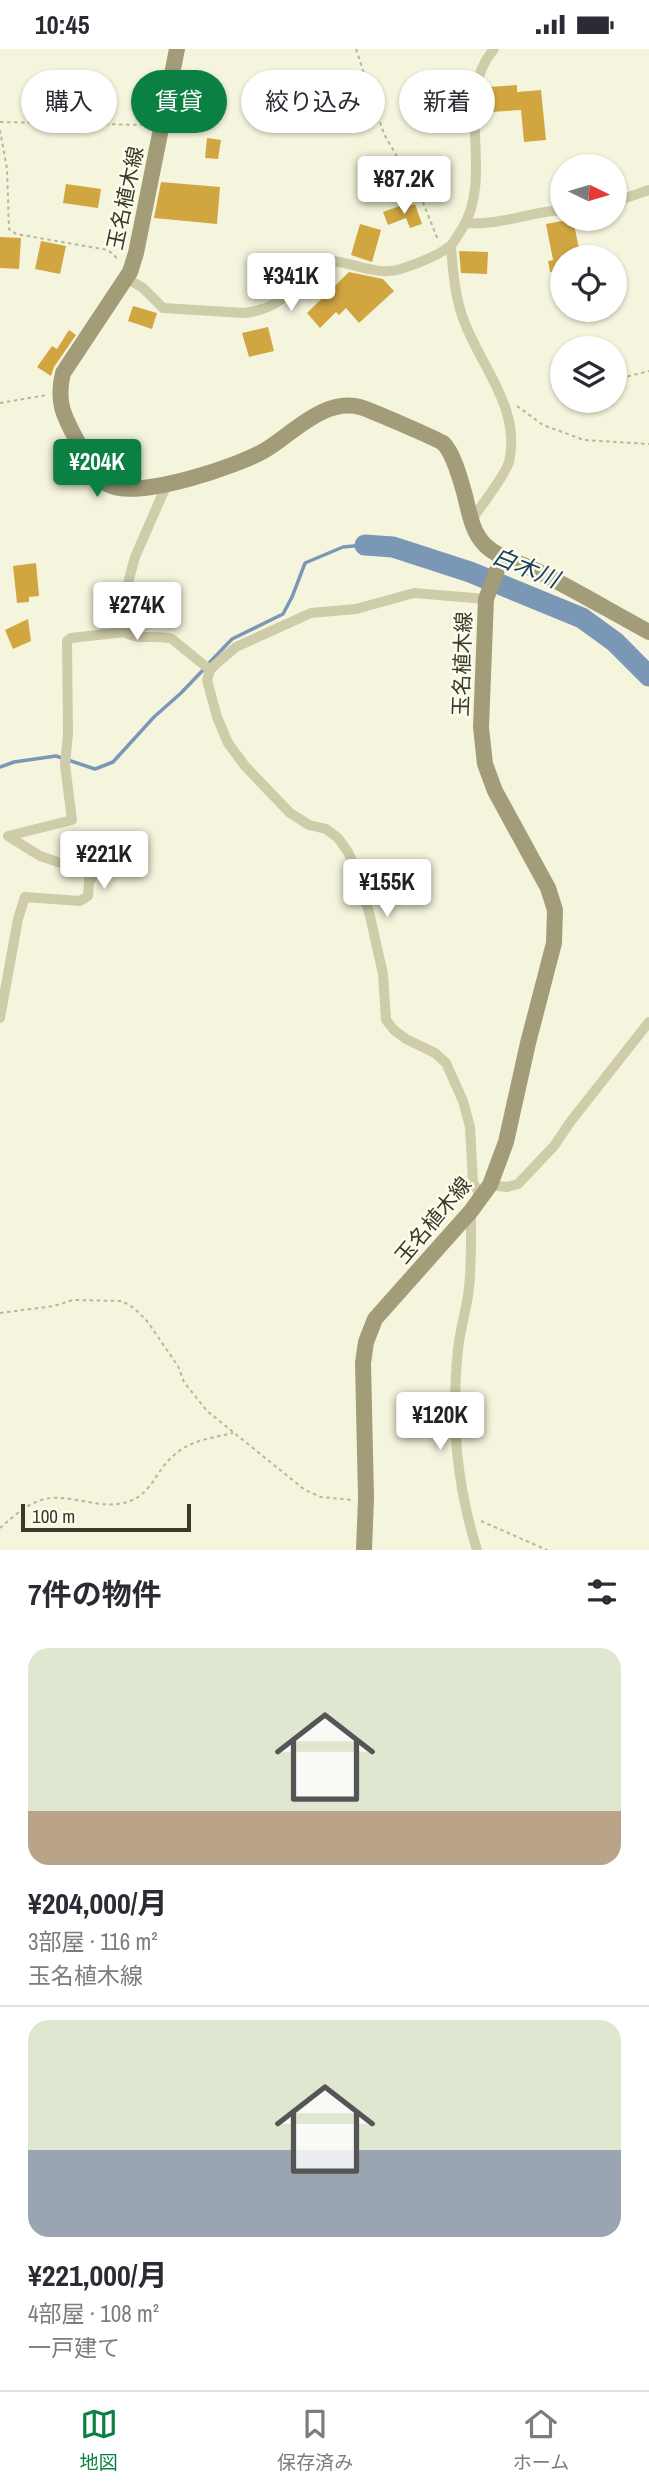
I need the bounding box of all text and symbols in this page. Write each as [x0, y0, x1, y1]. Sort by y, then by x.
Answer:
text: 10:45 [35, 7, 90, 42]
chip: 購入 [21, 70, 117, 133]
chip: 賃貸 [131, 70, 227, 133]
chip: 絞り込み [241, 70, 385, 133]
chip: 新着 [399, 70, 495, 133]
street label: 玉名植木線 [100, 144, 150, 252]
north arrow [550, 154, 626, 231]
map controls [550, 154, 627, 413]
pin: ¥87.2K [347, 157, 461, 216]
text: ¥87.2K [374, 163, 434, 194]
button: locate [550, 245, 627, 322]
pin: ¥341K [242, 253, 340, 313]
text: ¥341K [263, 260, 319, 291]
button: layers [550, 336, 627, 413]
pin: ¥204K [48, 440, 146, 499]
text: ¥204K [69, 446, 125, 477]
water label: 白木川 [488, 540, 567, 595]
pin: ¥274K [88, 583, 186, 642]
text: ¥274K [109, 589, 165, 620]
street label: 玉名植木線 [446, 611, 478, 717]
pin: ¥221K [55, 831, 153, 891]
text: ¥221K [76, 838, 132, 869]
pin: ¥155K [338, 859, 436, 919]
text: ¥155K [359, 866, 415, 897]
street label: 玉名植木線 [388, 1170, 478, 1270]
pin: ¥120K [391, 1393, 489, 1452]
text: ¥120K [412, 1399, 468, 1430]
scale bar [21, 1501, 191, 1533]
text: 100 m [32, 1503, 75, 1529]
icon: filters [583, 1573, 621, 1611]
text: 7件の物件 [28, 1574, 162, 1614]
icon: home [262, 1694, 388, 1820]
text: ¥204,000/月 [28, 1883, 167, 1923]
text: 3部屋 · 116 m² [28, 1926, 158, 1957]
text: 玉名植木線 [28, 1960, 143, 1991]
icon: home [262, 2066, 388, 2192]
text: ¥221,000/月 [28, 2255, 167, 2295]
text: 4部屋 · 108 m² [28, 2298, 159, 2329]
text: 一戸建て [28, 2332, 120, 2363]
tab: 地図 [80, 2405, 118, 2475]
tab: 保存済み [277, 2405, 353, 2475]
tab: ホーム [513, 2405, 569, 2475]

